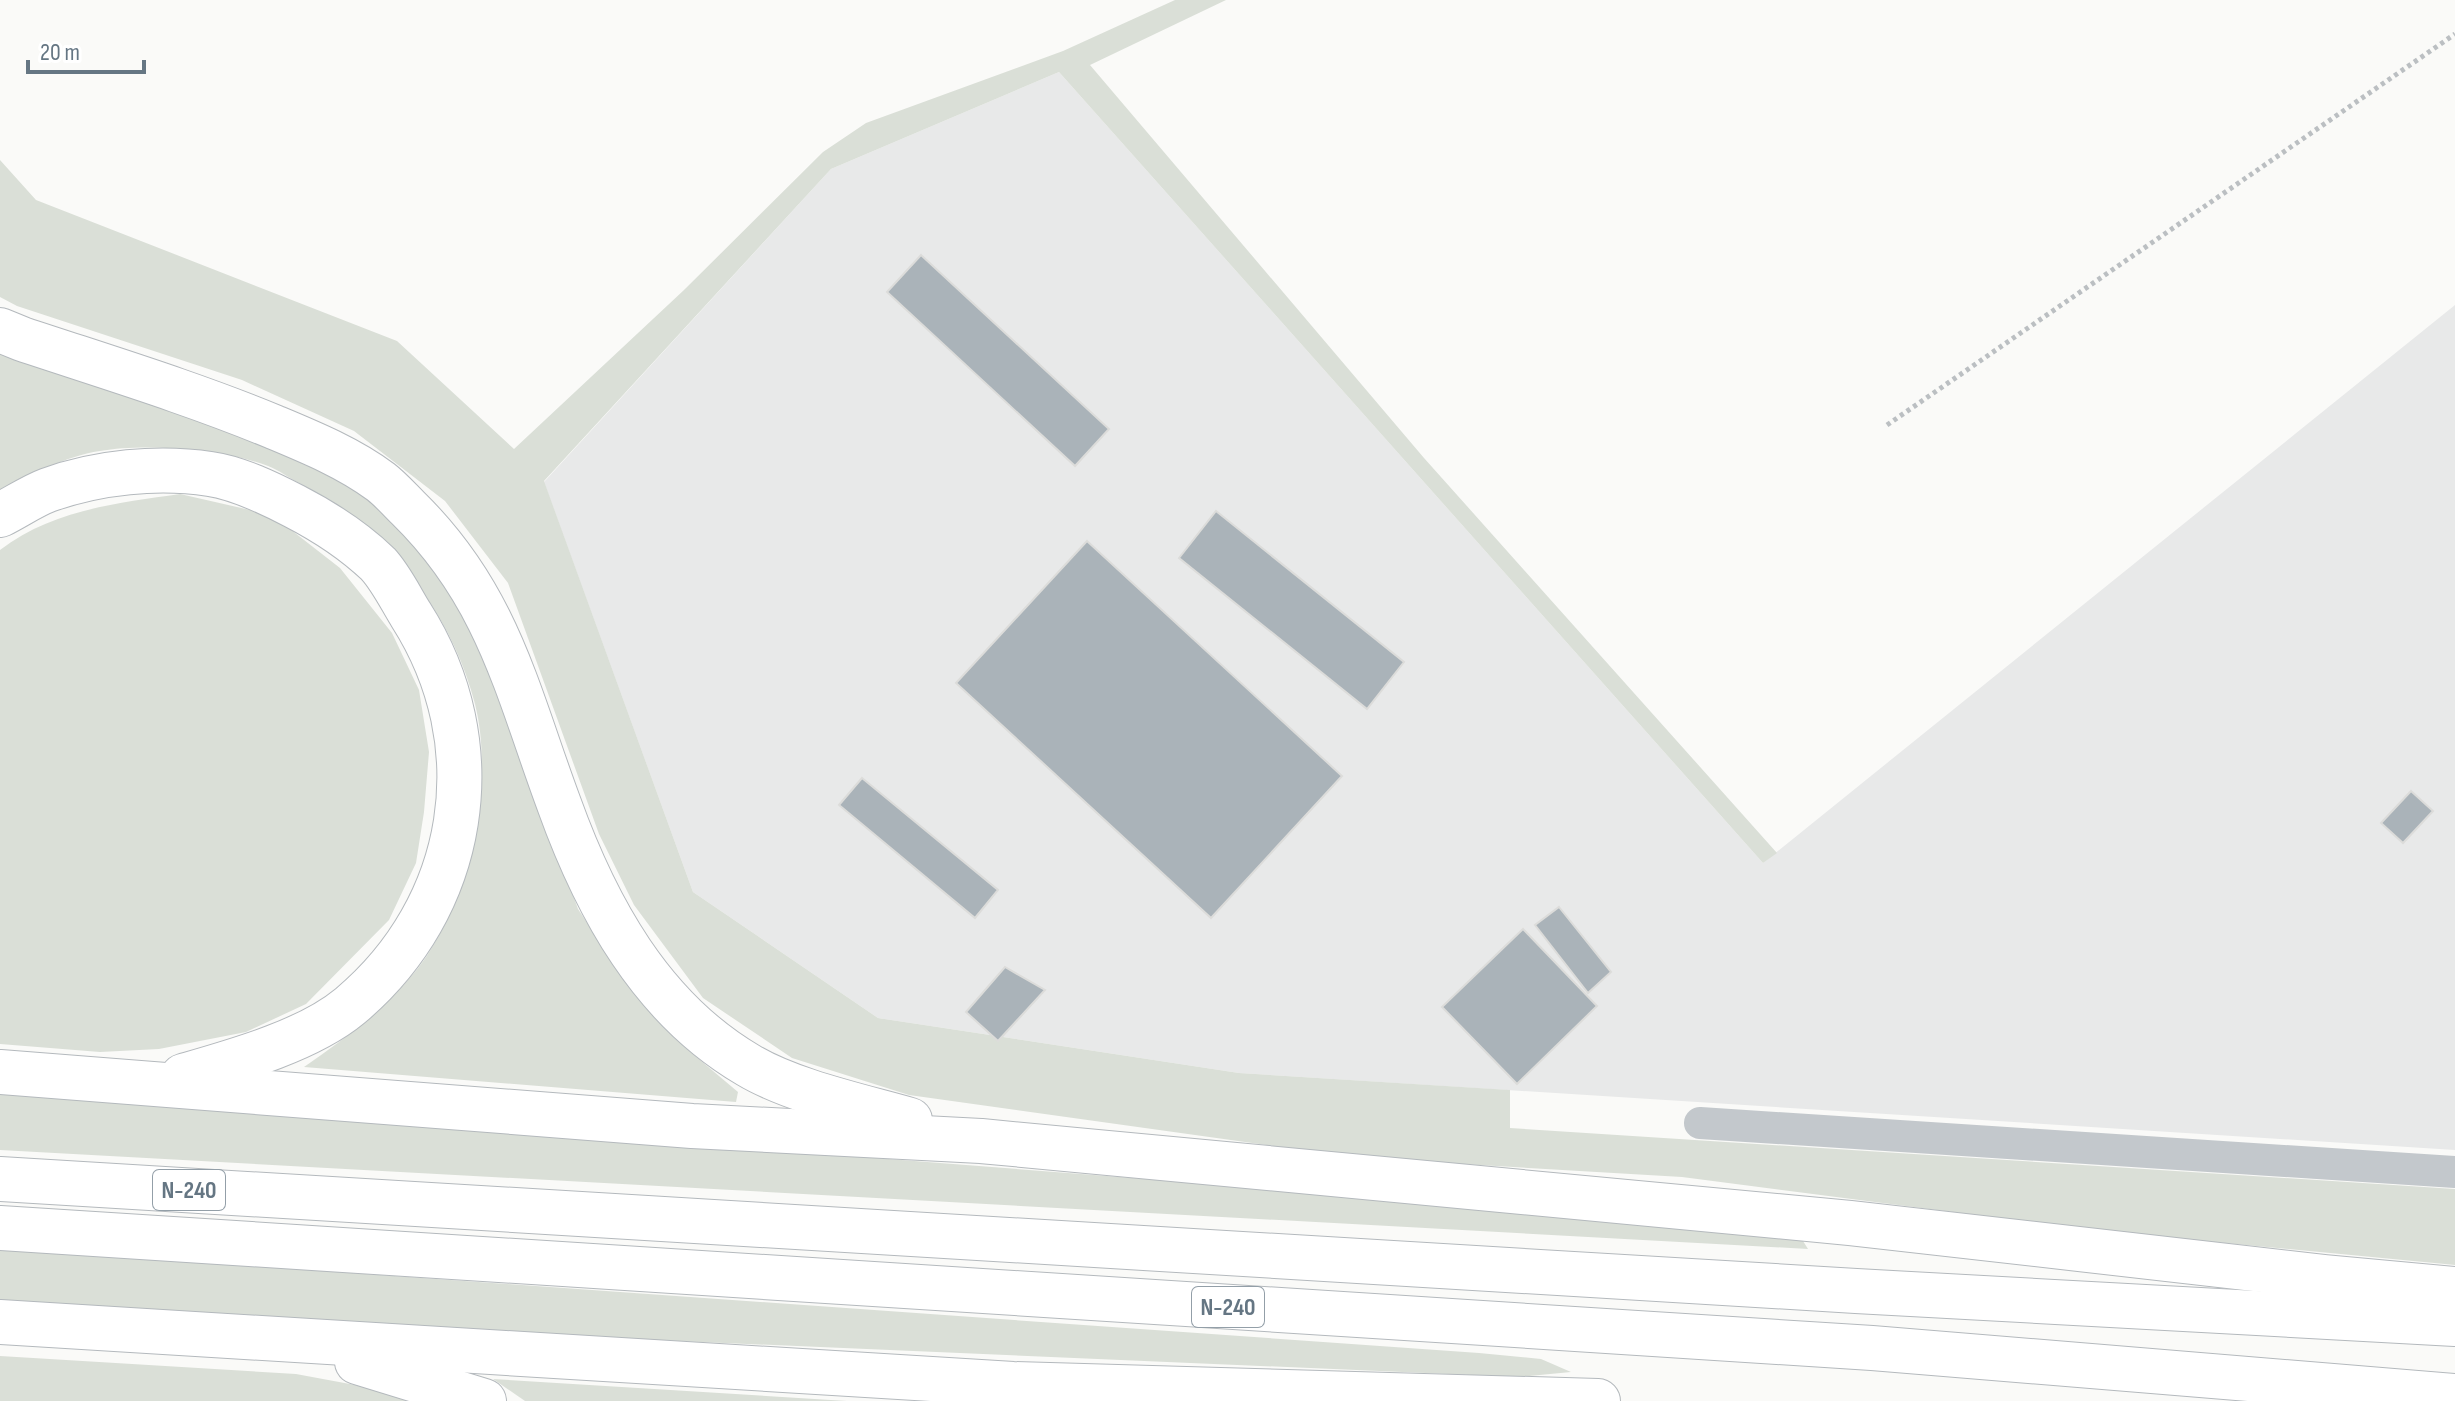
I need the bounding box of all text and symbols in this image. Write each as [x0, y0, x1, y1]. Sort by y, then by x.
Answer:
scale bar [28, 24, 144, 74]
text: 20 m [40, 38, 80, 67]
road number: N-240 [153, 1170, 225, 1210]
road number: N-240 [1192, 1287, 1264, 1327]

